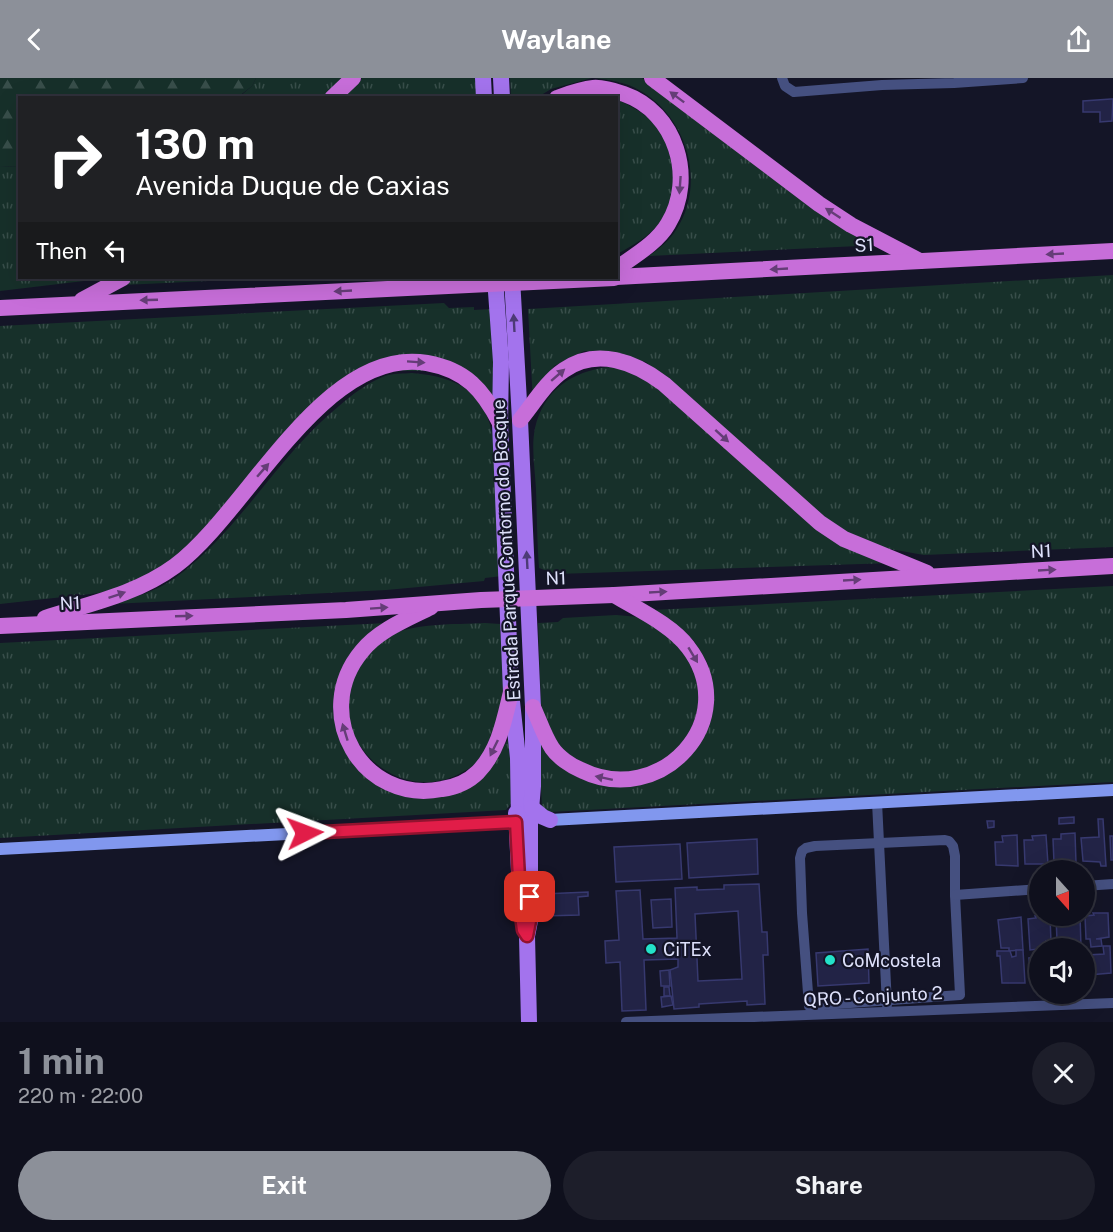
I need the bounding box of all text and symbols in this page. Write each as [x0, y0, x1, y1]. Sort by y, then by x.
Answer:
icon: back [18, 23, 51, 56]
text: Waylane [501, 23, 612, 55]
icon: share [1062, 23, 1095, 56]
one-way arrow [669, 91, 685, 103]
text: 130 m [135, 119, 255, 168]
icon: right [36, 120, 114, 198]
text: Avenida Duque de Caxias [135, 169, 450, 201]
one-way arrow [676, 176, 685, 195]
one-way arrow [825, 208, 841, 219]
icon: left [99, 234, 132, 267]
street label: S1 [854, 234, 874, 256]
text: Then [36, 238, 87, 264]
one-way arrow [1045, 250, 1064, 259]
one-way arrow [769, 264, 788, 273]
one-way arrow [334, 287, 353, 296]
one-way arrow [139, 295, 158, 304]
one-way arrow [510, 313, 519, 332]
one-way arrow [406, 357, 425, 367]
one-way arrow [550, 369, 565, 382]
street label: Estrada Parque Contorno do Bosque [488, 399, 524, 701]
one-way arrow [715, 429, 730, 443]
one-way arrow [256, 463, 269, 478]
street label: N1 [1030, 540, 1052, 562]
one-way arrow [522, 550, 531, 569]
one-way arrow [1038, 565, 1057, 574]
street label: N1 [545, 567, 567, 589]
one-way arrow [843, 576, 862, 585]
one-way arrow [648, 587, 667, 597]
one-way arrow [108, 590, 126, 600]
street label: N1 [59, 592, 81, 614]
one-way arrow [370, 603, 389, 612]
one-way arrow [175, 612, 194, 621]
one-way arrow [688, 647, 699, 663]
one-way arrow [340, 723, 349, 741]
one-way arrow [489, 740, 499, 757]
one-way arrow [594, 773, 613, 782]
position arrow [273, 801, 337, 865]
north arrow [1029, 860, 1095, 926]
map controls [1029, 860, 1095, 1004]
pin [504, 871, 555, 922]
icon: arrive [513, 880, 546, 913]
button: sound [1029, 938, 1095, 1004]
place label: CiTEx [663, 939, 712, 960]
marker: CiTEx [644, 942, 658, 956]
place label: CoMcostela [842, 950, 941, 971]
marker: CoMcostela [823, 953, 837, 967]
street label: QRO - Conjunto 2 [803, 982, 943, 1010]
text: 1 min [18, 1040, 105, 1082]
button: close [1032, 1042, 1095, 1105]
text: 220 m · 22:00 [18, 1084, 143, 1108]
button: Exit [18, 1151, 551, 1220]
button: Share [563, 1151, 1095, 1220]

